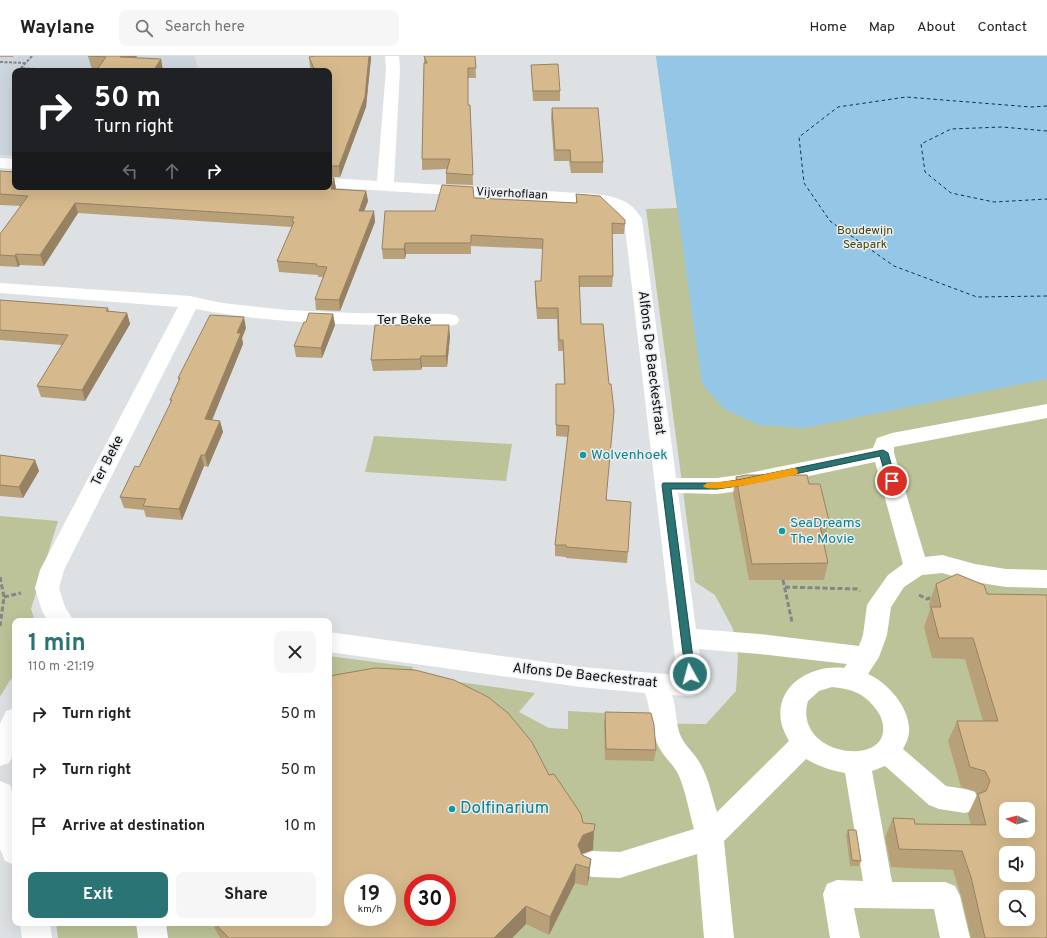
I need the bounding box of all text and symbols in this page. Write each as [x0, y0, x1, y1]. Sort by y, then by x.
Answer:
search box [119, 10, 399, 46]
text: Waylane [20, 16, 95, 40]
icon: search [133, 17, 155, 39]
text: Search here [165, 18, 245, 37]
text: Home [810, 19, 847, 36]
text: Map [869, 19, 895, 36]
text: About [917, 19, 956, 36]
text: Contact [978, 19, 1027, 36]
text: 50 m [94, 81, 161, 117]
icon: right [28, 84, 80, 136]
text: Turn right [94, 116, 174, 139]
icon: left [119, 160, 141, 182]
icon: ahead [161, 160, 183, 182]
icon: right [203, 160, 225, 182]
street label: Vijverhoflaan [476, 184, 548, 204]
park label: Boudewijn Seapark [837, 223, 893, 253]
street label: Alfons De Baeckestraat [634, 290, 668, 436]
street label: Ter Beke [377, 312, 431, 329]
street label: Ter Beke [88, 433, 128, 489]
place label: Wolvenhoek [591, 447, 668, 464]
marker: Wolvenhoek [578, 450, 588, 460]
pin [875, 464, 909, 498]
icon: arrive [881, 470, 903, 492]
place label: SeaDreams The Movie [790, 515, 861, 548]
marker: SeaDreams The Movie [777, 526, 787, 536]
text: 1 min [28, 629, 86, 659]
button: close [274, 631, 316, 673]
position arrow [669, 653, 711, 695]
text: 110 m · 21:19 [28, 659, 95, 675]
street label: Alfons De Baeckestraat [512, 660, 658, 692]
icon: right [28, 703, 50, 725]
text: Turn right [62, 705, 131, 724]
text: 50 m [281, 705, 316, 724]
icon: right [28, 759, 50, 781]
text: Turn right [62, 761, 131, 780]
text: 50 m [281, 761, 316, 780]
place label: Dolfinarium [460, 798, 549, 820]
north arrow [999, 802, 1035, 838]
map controls [999, 802, 1035, 926]
marker: Dolfinarium [447, 804, 457, 814]
icon: arrive [28, 815, 50, 837]
text: Arrive at destination [62, 817, 205, 836]
text: 10 m [285, 817, 316, 836]
button: sound [999, 846, 1035, 882]
button: Exit [28, 872, 168, 918]
button: Share [176, 872, 316, 918]
speed limit sign: 30 [404, 874, 456, 926]
text: 19 [360, 882, 380, 908]
button: search [999, 890, 1035, 926]
text: km/h [358, 903, 382, 916]

